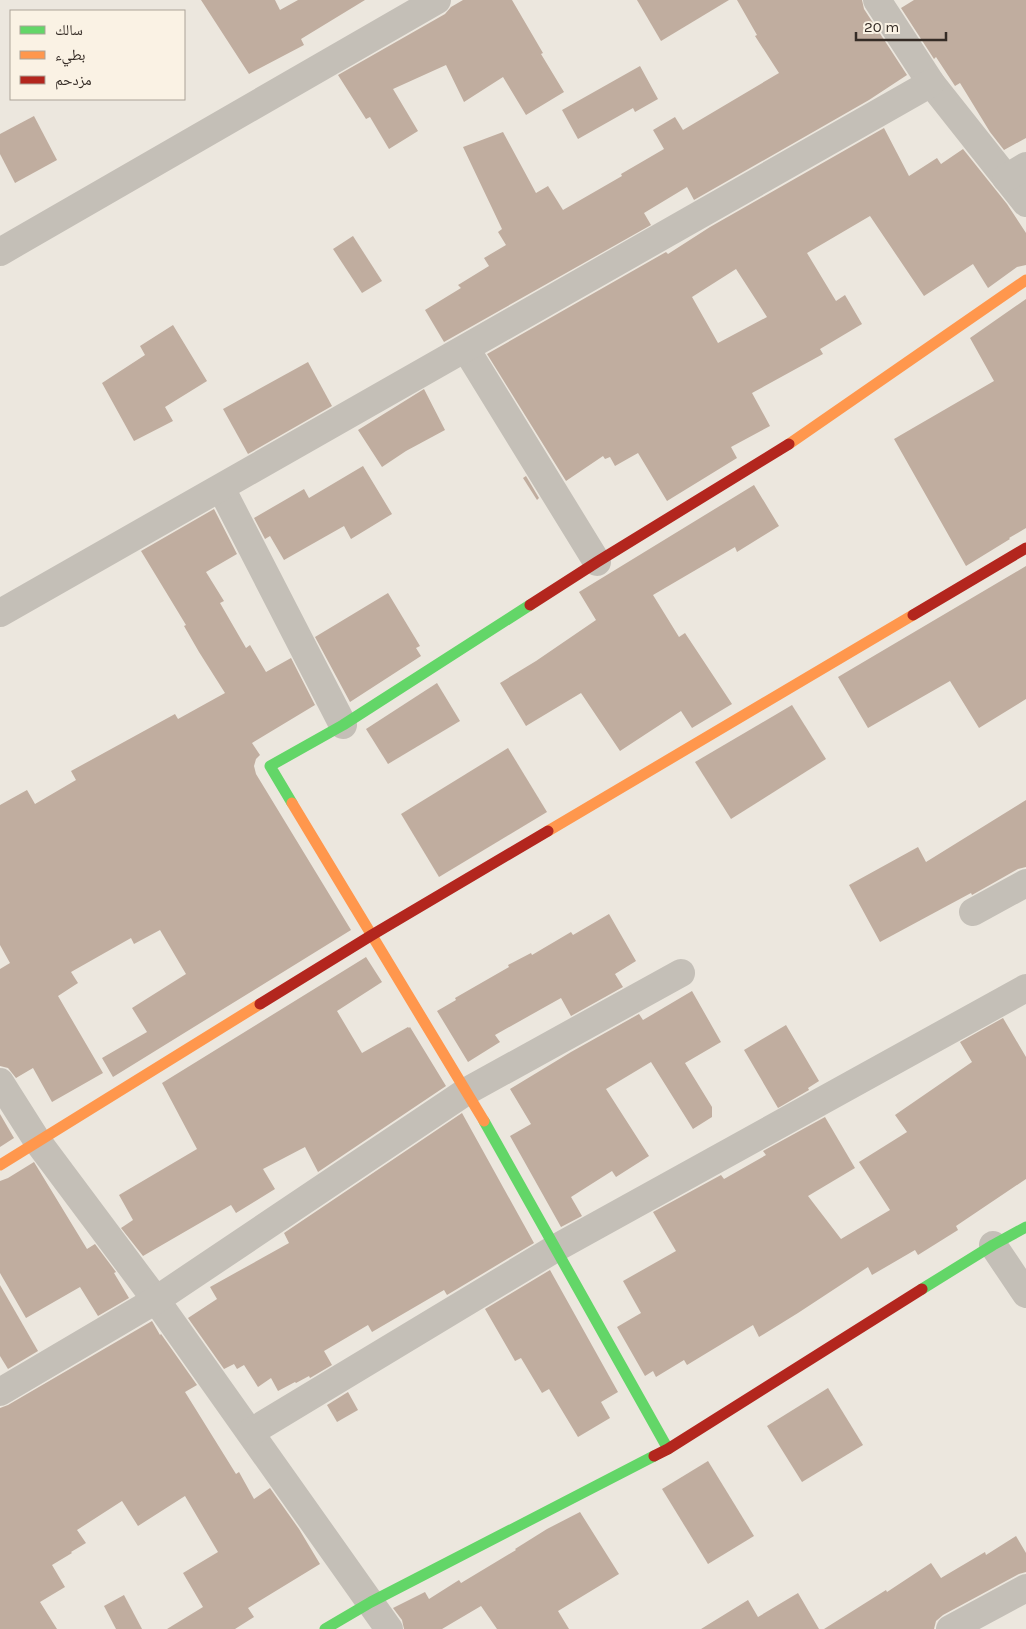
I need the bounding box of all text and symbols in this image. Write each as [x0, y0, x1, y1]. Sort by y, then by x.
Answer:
legend [10, 10, 185, 100]
scale bar [856, 10, 946, 42]
text: 20 m [864, 18, 899, 36]
text: سالك [55, 21, 83, 39]
text: بطيء [55, 46, 85, 67]
text: مزدحم [55, 71, 92, 90]

